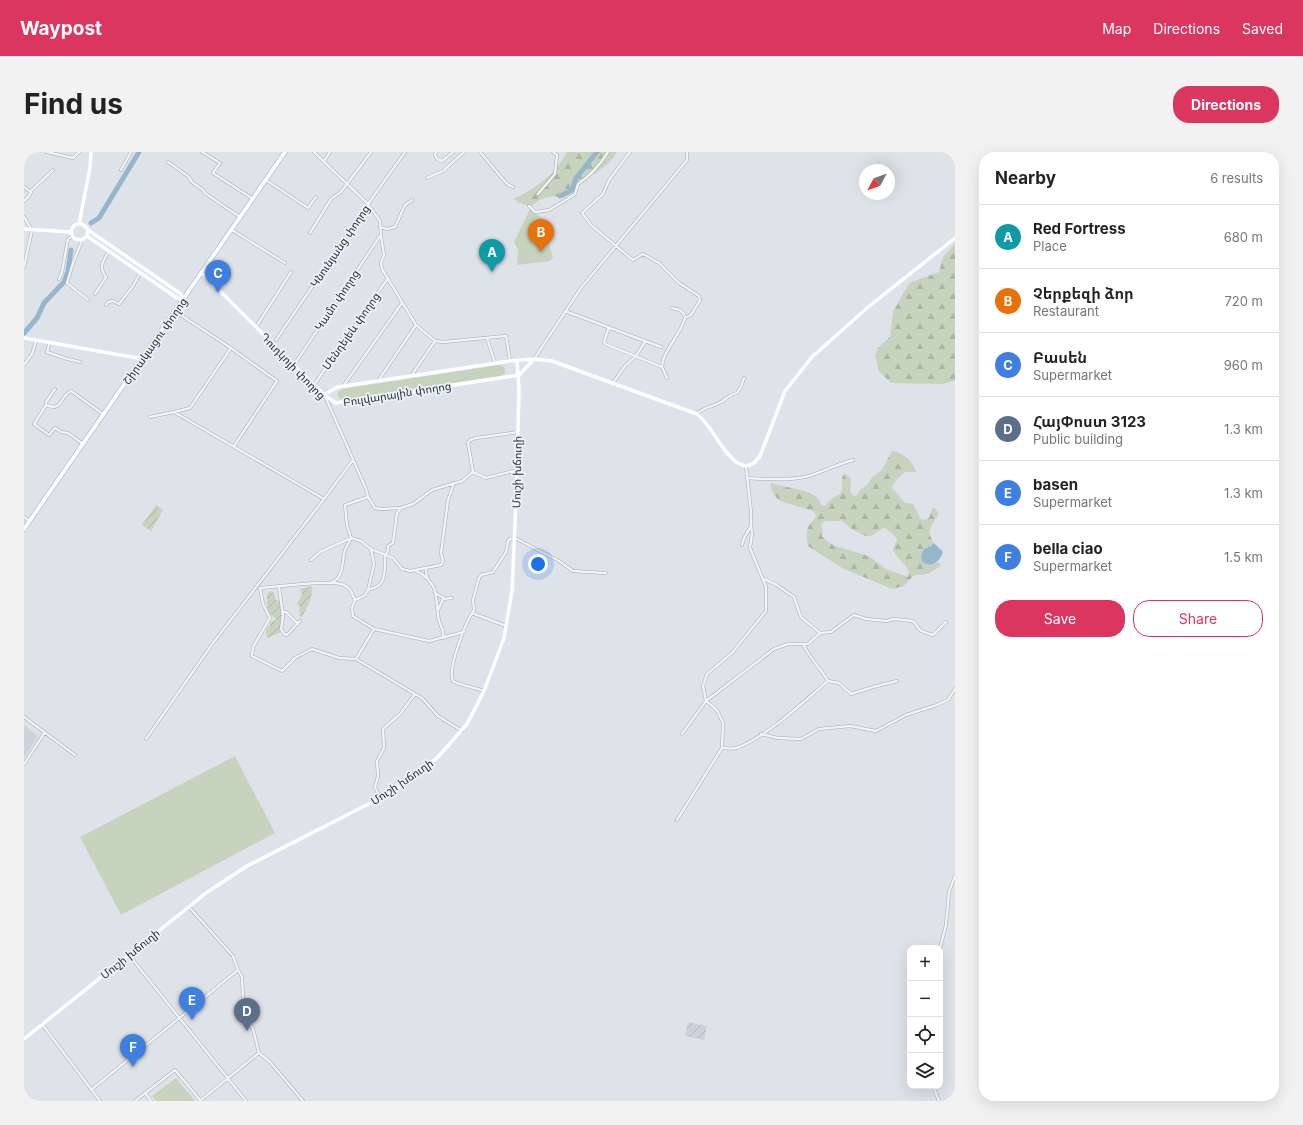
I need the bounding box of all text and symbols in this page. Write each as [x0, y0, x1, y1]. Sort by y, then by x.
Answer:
text: Waypost [20, 17, 102, 40]
text: Map [1102, 20, 1131, 37]
text: Directions [1153, 20, 1220, 37]
text: Saved [1242, 20, 1283, 37]
button: Directions [1173, 86, 1279, 123]
text: Find us [24, 87, 123, 121]
north arrow [859, 164, 895, 200]
text: Nearby [995, 168, 1056, 188]
text: 6 results [1210, 170, 1263, 186]
street label: Կնունյանց փողոց [307, 202, 373, 290]
pin: B [528, 219, 554, 252]
text: Red Fortress [1033, 219, 1126, 238]
text: A [1003, 229, 1013, 245]
text: 680 m [1224, 229, 1263, 245]
text: Place [1033, 238, 1067, 254]
pin: A [479, 239, 505, 272]
pin: C [205, 260, 231, 293]
street label: Կամո փողոց [311, 267, 363, 333]
text: Չերքեզի ձոր [1033, 284, 1134, 303]
street label: Մենդելեև փողոց [319, 290, 383, 372]
text: B [1004, 293, 1012, 309]
text: 720 m [1224, 293, 1263, 309]
street label: Շիրակացու փողոց [120, 295, 190, 387]
text: Restaurant [1033, 303, 1099, 319]
street label: Դուդկոյի փողոց [258, 330, 328, 402]
text: Բասեն [1033, 348, 1087, 367]
text: C [1003, 357, 1013, 373]
text: 960 m [1224, 357, 1263, 373]
text: Supermarket [1033, 367, 1112, 383]
street label: Բուլվարային փողոց [342, 379, 452, 409]
text: ՀայՓոստ 3123 [1033, 412, 1146, 431]
text: D [1003, 421, 1013, 437]
text: 1.3 km [1224, 421, 1263, 437]
text: Public building [1033, 431, 1123, 447]
street label: Մուշի խճուղի [509, 436, 525, 508]
text: basen [1033, 475, 1078, 494]
text: E [1004, 485, 1012, 501]
text: 1.3 km [1224, 485, 1263, 501]
text: Supermarket [1033, 494, 1112, 510]
text: bella ciao [1033, 539, 1103, 558]
text: F [1004, 549, 1012, 565]
text: 1.5 km [1224, 549, 1263, 565]
your location [528, 554, 548, 574]
text: Supermarket [1033, 558, 1112, 574]
button: Save [995, 600, 1125, 637]
button: Share [1133, 600, 1263, 637]
street label: Մուշի խճուղի [368, 756, 436, 808]
street label: Մուշի խճուղի [97, 926, 163, 982]
map controls [907, 945, 943, 1089]
button: + [907, 945, 943, 981]
button: − [907, 981, 943, 1017]
pin: E [179, 987, 205, 1020]
pin: D [234, 998, 260, 1031]
button: locate [907, 1017, 943, 1053]
pin: F [120, 1034, 146, 1067]
button: layers [907, 1053, 943, 1089]

